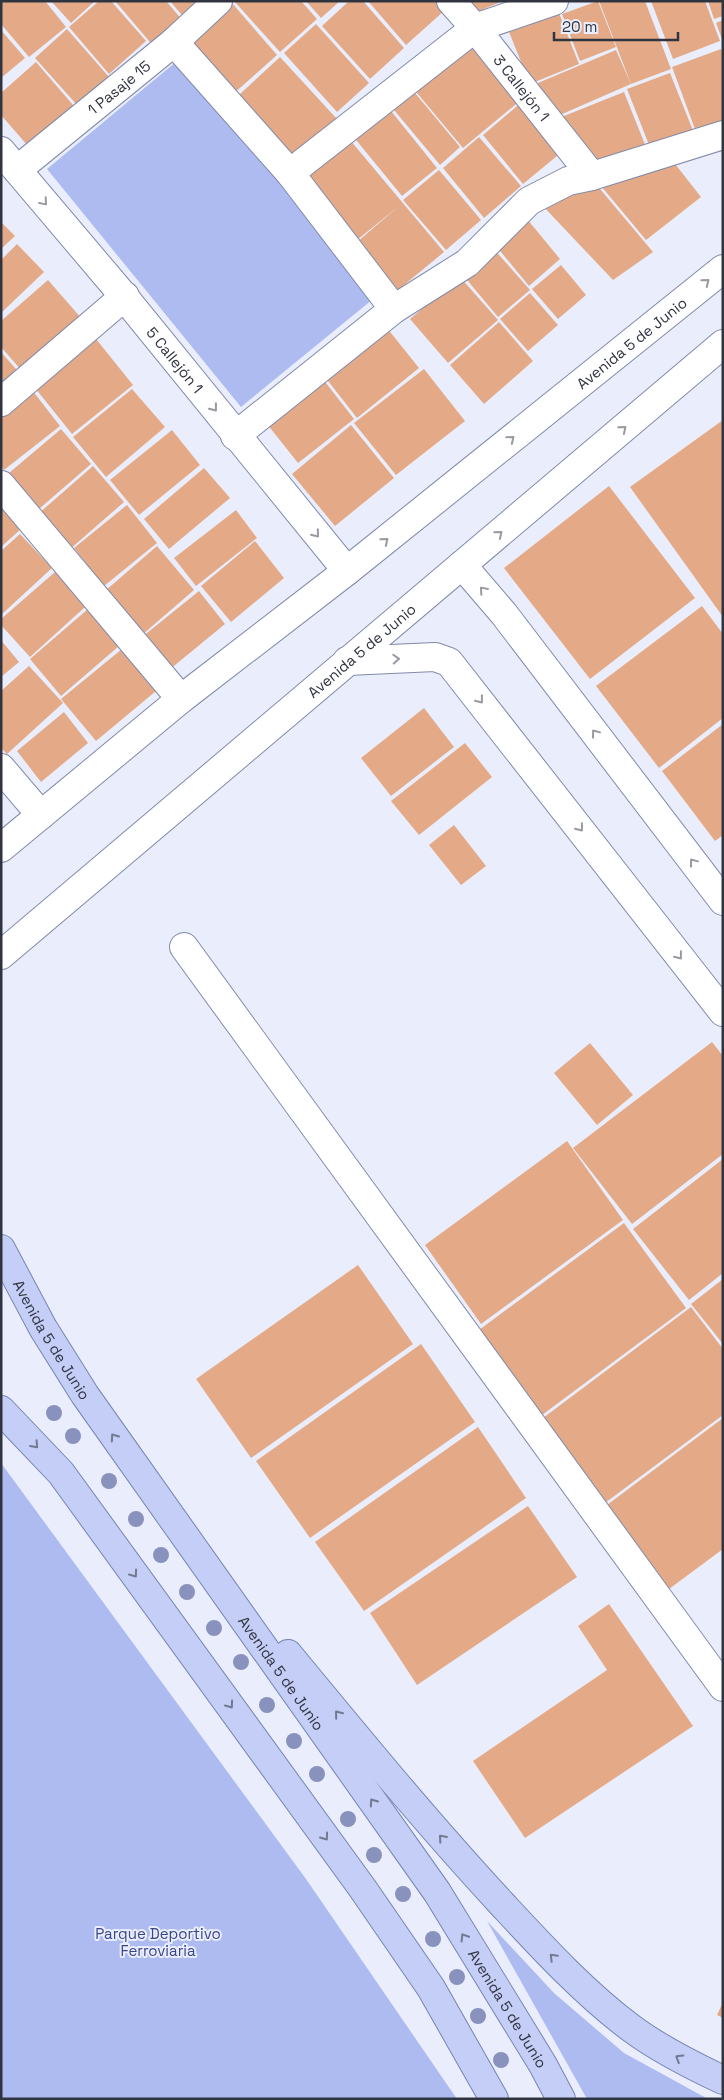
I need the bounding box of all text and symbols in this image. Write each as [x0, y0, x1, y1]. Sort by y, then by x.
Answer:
scale bar [554, 10, 678, 42]
text: 20 m [562, 17, 597, 36]
street label: 3 Callejón 1 [490, 50, 554, 125]
street label: 1 Pasaje 15 [83, 56, 154, 119]
one-way arrow [38, 196, 47, 205]
one-way arrow [700, 280, 709, 288]
street label: Avenida 5 de Junio [572, 293, 690, 393]
street label: 5 Callejón 1 [143, 323, 208, 397]
one-way arrow [208, 403, 217, 412]
one-way arrow [617, 426, 626, 434]
one-way arrow [506, 436, 515, 445]
one-way arrow [311, 529, 320, 538]
one-way arrow [493, 531, 502, 539]
one-way arrow [379, 538, 388, 546]
one-way arrow [480, 586, 489, 595]
street label: Avenida 5 de Junio [303, 599, 419, 701]
one-way arrow [392, 653, 400, 664]
one-way arrow [474, 694, 483, 704]
one-way arrow [592, 730, 600, 739]
one-way arrow [574, 822, 582, 831]
one-way arrow [690, 858, 699, 868]
one-way arrow [674, 951, 683, 960]
street label: Avenida 5 de Junio [9, 1276, 95, 1403]
one-way arrow [111, 1433, 120, 1443]
one-way arrow [30, 1439, 39, 1448]
one-way arrow [128, 1568, 137, 1578]
street label: Avenida 5 de Junio [235, 1612, 329, 1734]
one-way arrow [224, 1699, 232, 1708]
one-way arrow [335, 1711, 343, 1720]
one-way arrow [370, 1799, 379, 1808]
one-way arrow [319, 1831, 328, 1841]
one-way arrow [440, 1835, 448, 1844]
park label: Parque Deportivo Ferroviaria [95, 1924, 221, 1960]
one-way arrow [461, 1933, 471, 1942]
street label: Avenida 5 de Junio [465, 1945, 552, 2071]
one-way arrow [550, 1954, 559, 1963]
one-way arrow [676, 2055, 685, 2065]

